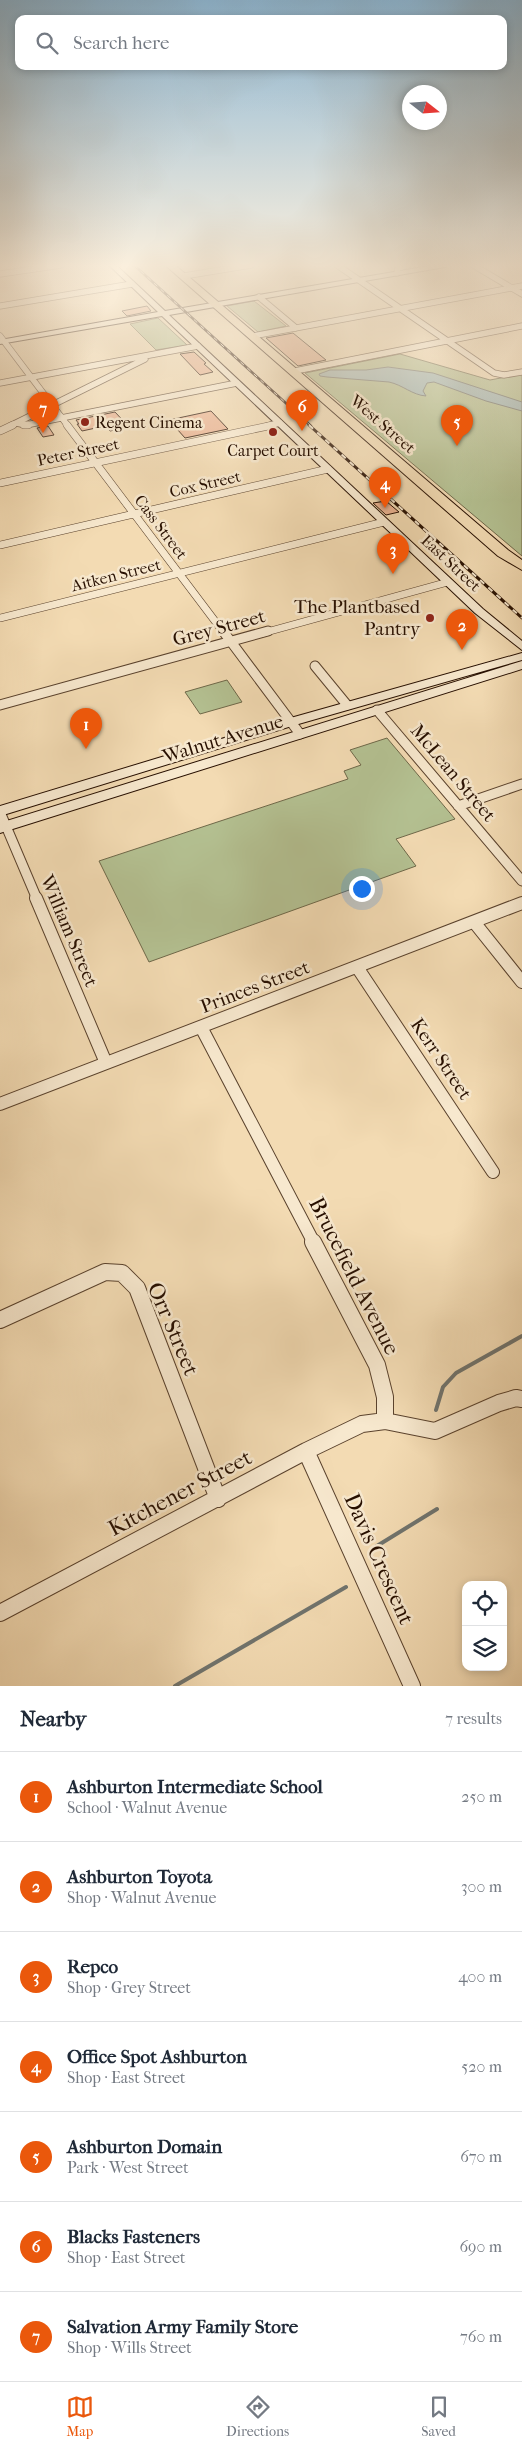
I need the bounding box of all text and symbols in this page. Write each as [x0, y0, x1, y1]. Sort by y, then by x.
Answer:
search box [15, 15, 507, 70]
icon: search [33, 29, 61, 57]
text: Search here [73, 32, 169, 54]
north arrow [402, 85, 447, 130]
pin: 6 [286, 390, 318, 431]
street label: West Street [346, 390, 420, 458]
pin: 7 [27, 392, 59, 433]
pin: 5 [441, 405, 473, 446]
place label: Regent Cinema [95, 413, 203, 432]
marker: Regent Cinema [79, 416, 91, 428]
marker: Carpet Court [267, 426, 279, 438]
street label: Peter Street [35, 434, 121, 470]
place label: Carpet Court [227, 441, 319, 460]
street label: Cox Street [168, 467, 243, 501]
pin: 4 [369, 467, 401, 508]
street label: Cass Street [131, 491, 192, 563]
street label: East Street [417, 531, 485, 596]
pin: 3 [377, 533, 409, 574]
street label: Aitken Street [68, 555, 163, 596]
place label: The Plantbased Pantry [294, 596, 421, 640]
street label: Grey Street [170, 605, 268, 651]
pin: 2 [446, 609, 478, 650]
marker: The Plantbased Pantry [424, 612, 436, 624]
pin: 1 [70, 708, 102, 749]
street label: Walnut Avenue [159, 710, 286, 768]
street label: McLean Street [406, 720, 500, 826]
street label: William Street [35, 871, 102, 990]
your location [349, 876, 375, 902]
street label: Princes Street [197, 956, 313, 1018]
street label: Kerr Street [406, 1014, 476, 1104]
street label: Brucefield Avenue [303, 1193, 405, 1359]
street label: Orr Street [142, 1278, 204, 1380]
street label: Kitchener Street [104, 1444, 256, 1542]
street label: Davis Crescent [338, 1489, 420, 1629]
map controls [462, 1581, 507, 1671]
button: locate [462, 1581, 507, 1626]
button: layers [462, 1626, 507, 1671]
text: Nearby [20, 1707, 86, 1731]
text: 7 results [445, 1709, 502, 1728]
text: Ashburton Intermediate School [67, 1776, 323, 1798]
text: 1 [33, 1787, 39, 1806]
text: 250 m [461, 1787, 502, 1806]
text: School · Walnut Avenue [67, 1798, 227, 1817]
text: Ashburton Toyota [67, 1866, 212, 1888]
text: 2 [32, 1877, 40, 1896]
text: 300 m [461, 1877, 502, 1896]
text: Shop · Walnut Avenue [67, 1888, 216, 1907]
text: Repco [67, 1956, 118, 1978]
text: 3 [33, 1967, 39, 1986]
text: 400 m [458, 1967, 502, 1986]
text: Shop · Grey Street [67, 1978, 191, 1997]
text: Office Spot Ashburton [67, 2046, 247, 2068]
text: 4 [31, 2057, 41, 2076]
text: 520 m [461, 2057, 502, 2076]
text: Shop · East Street [67, 2068, 186, 2087]
text: Ashburton Domain [67, 2136, 222, 2158]
text: 5 [33, 2147, 39, 2166]
text: 670 m [460, 2147, 502, 2166]
text: Park · West Street [67, 2158, 189, 2177]
text: Blacks Fasteners [67, 2226, 200, 2248]
text: 6 [32, 2237, 40, 2256]
text: 690 m [459, 2237, 502, 2256]
text: Shop · East Street [67, 2248, 186, 2267]
text: Salvation Army Family Store [67, 2316, 298, 2338]
text: 7 [32, 2327, 40, 2346]
text: 760 m [460, 2327, 502, 2346]
text: Shop · Wills Street [67, 2338, 192, 2357]
tab: Map [66, 2393, 94, 2440]
tab: Directions [226, 2393, 289, 2440]
tab: Saved [421, 2393, 456, 2440]

